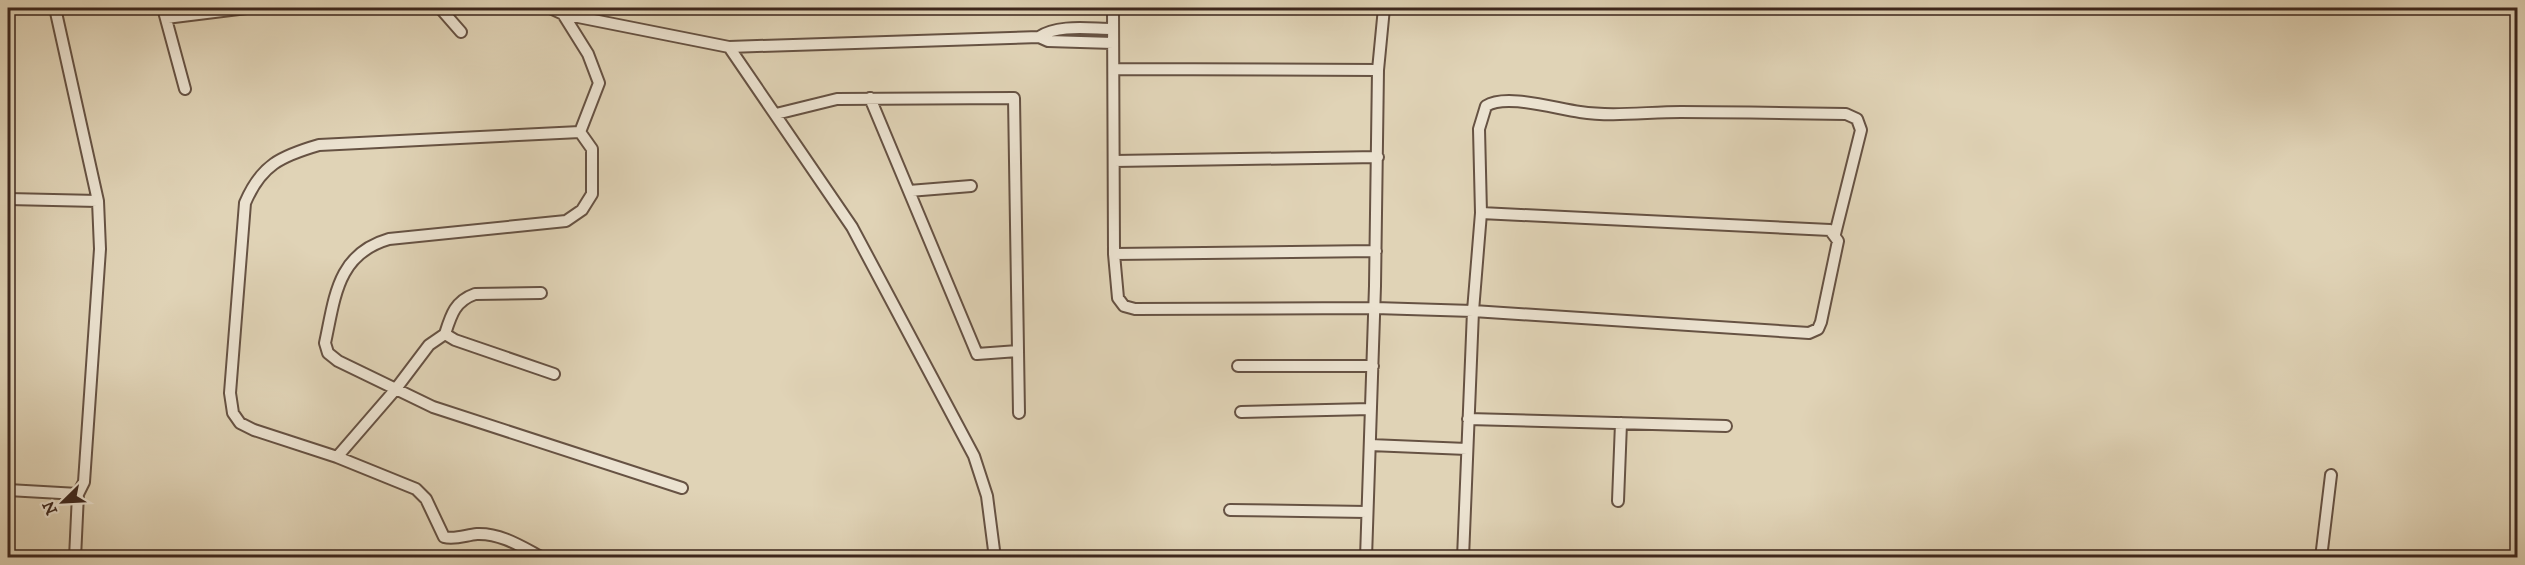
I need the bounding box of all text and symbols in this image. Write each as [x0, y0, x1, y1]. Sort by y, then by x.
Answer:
north arrow [33, 472, 93, 532]
text: N [38, 498, 62, 518]

